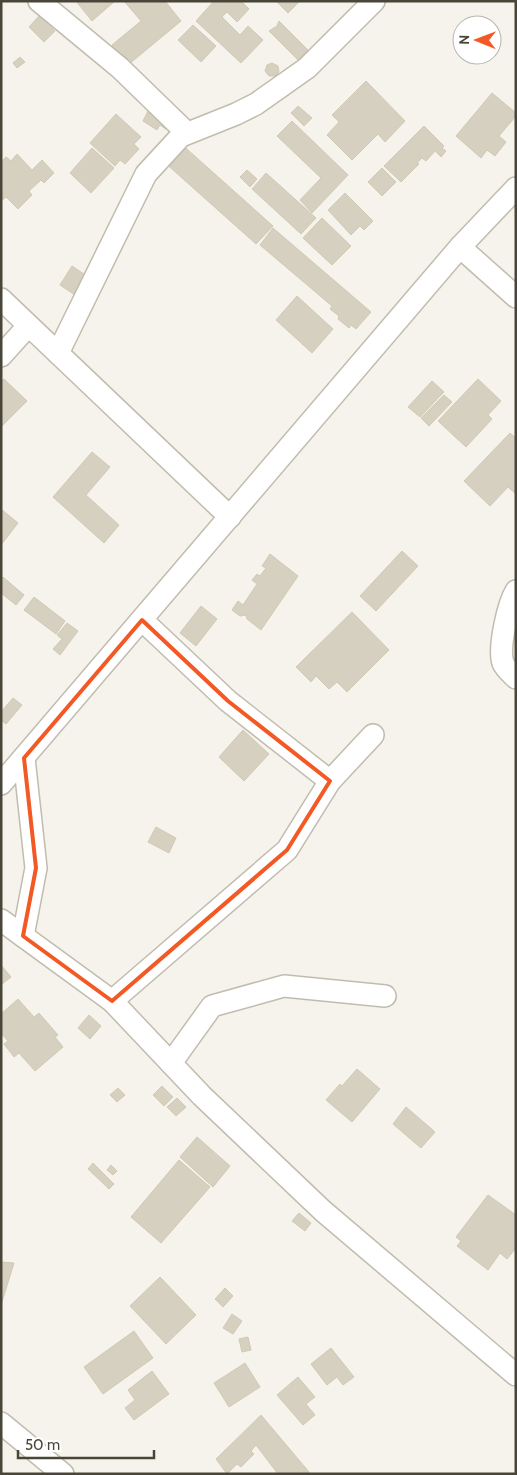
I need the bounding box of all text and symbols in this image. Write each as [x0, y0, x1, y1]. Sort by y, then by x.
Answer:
north arrow [452, 15, 502, 65]
text: N [455, 35, 473, 45]
scale bar [18, 1428, 154, 1460]
text: 50 m [25, 1436, 60, 1454]

